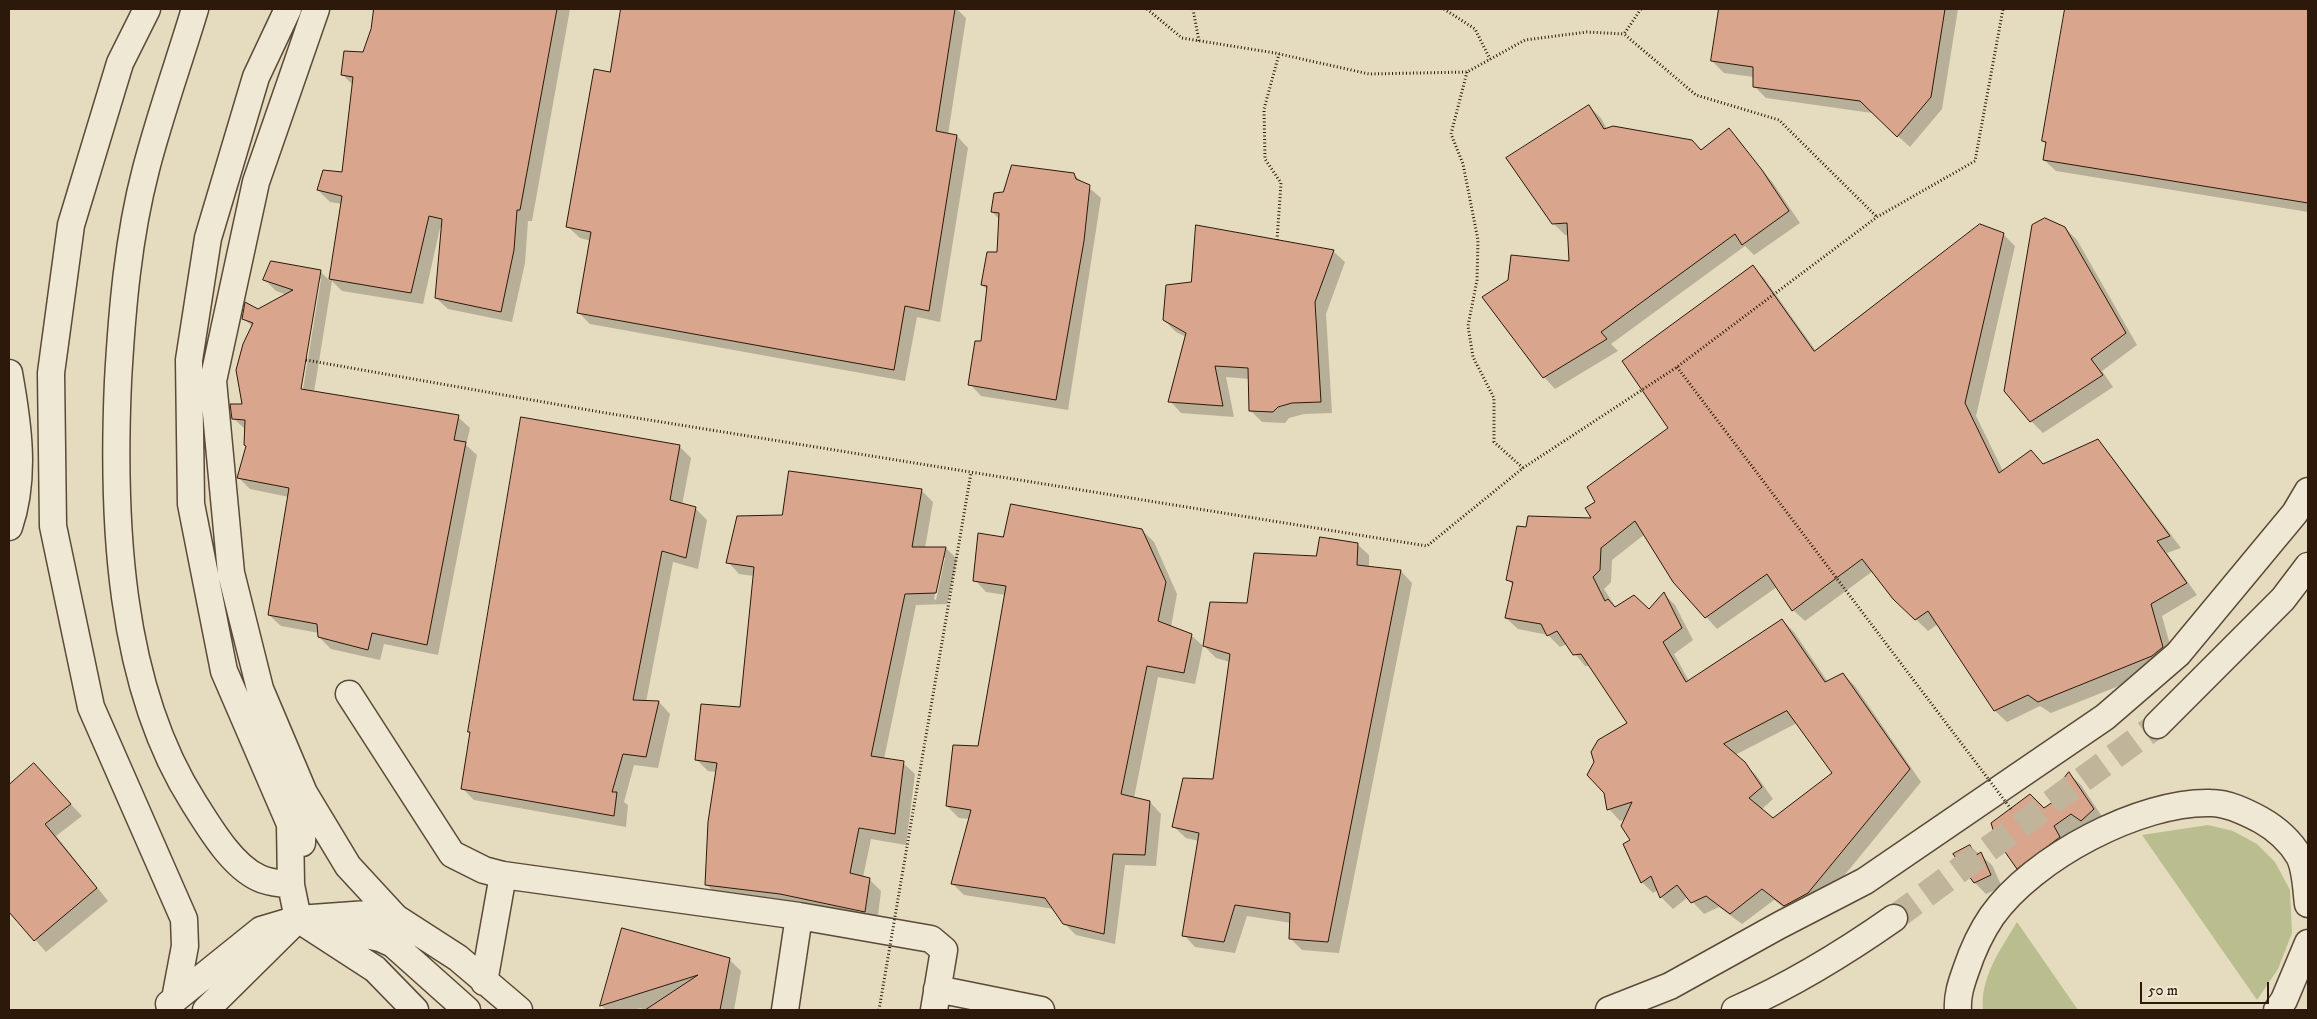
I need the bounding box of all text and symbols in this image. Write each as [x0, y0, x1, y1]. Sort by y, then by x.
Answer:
scale bar [2142, 972, 2271, 1004]
text: 50 m [2148, 981, 2178, 1000]

